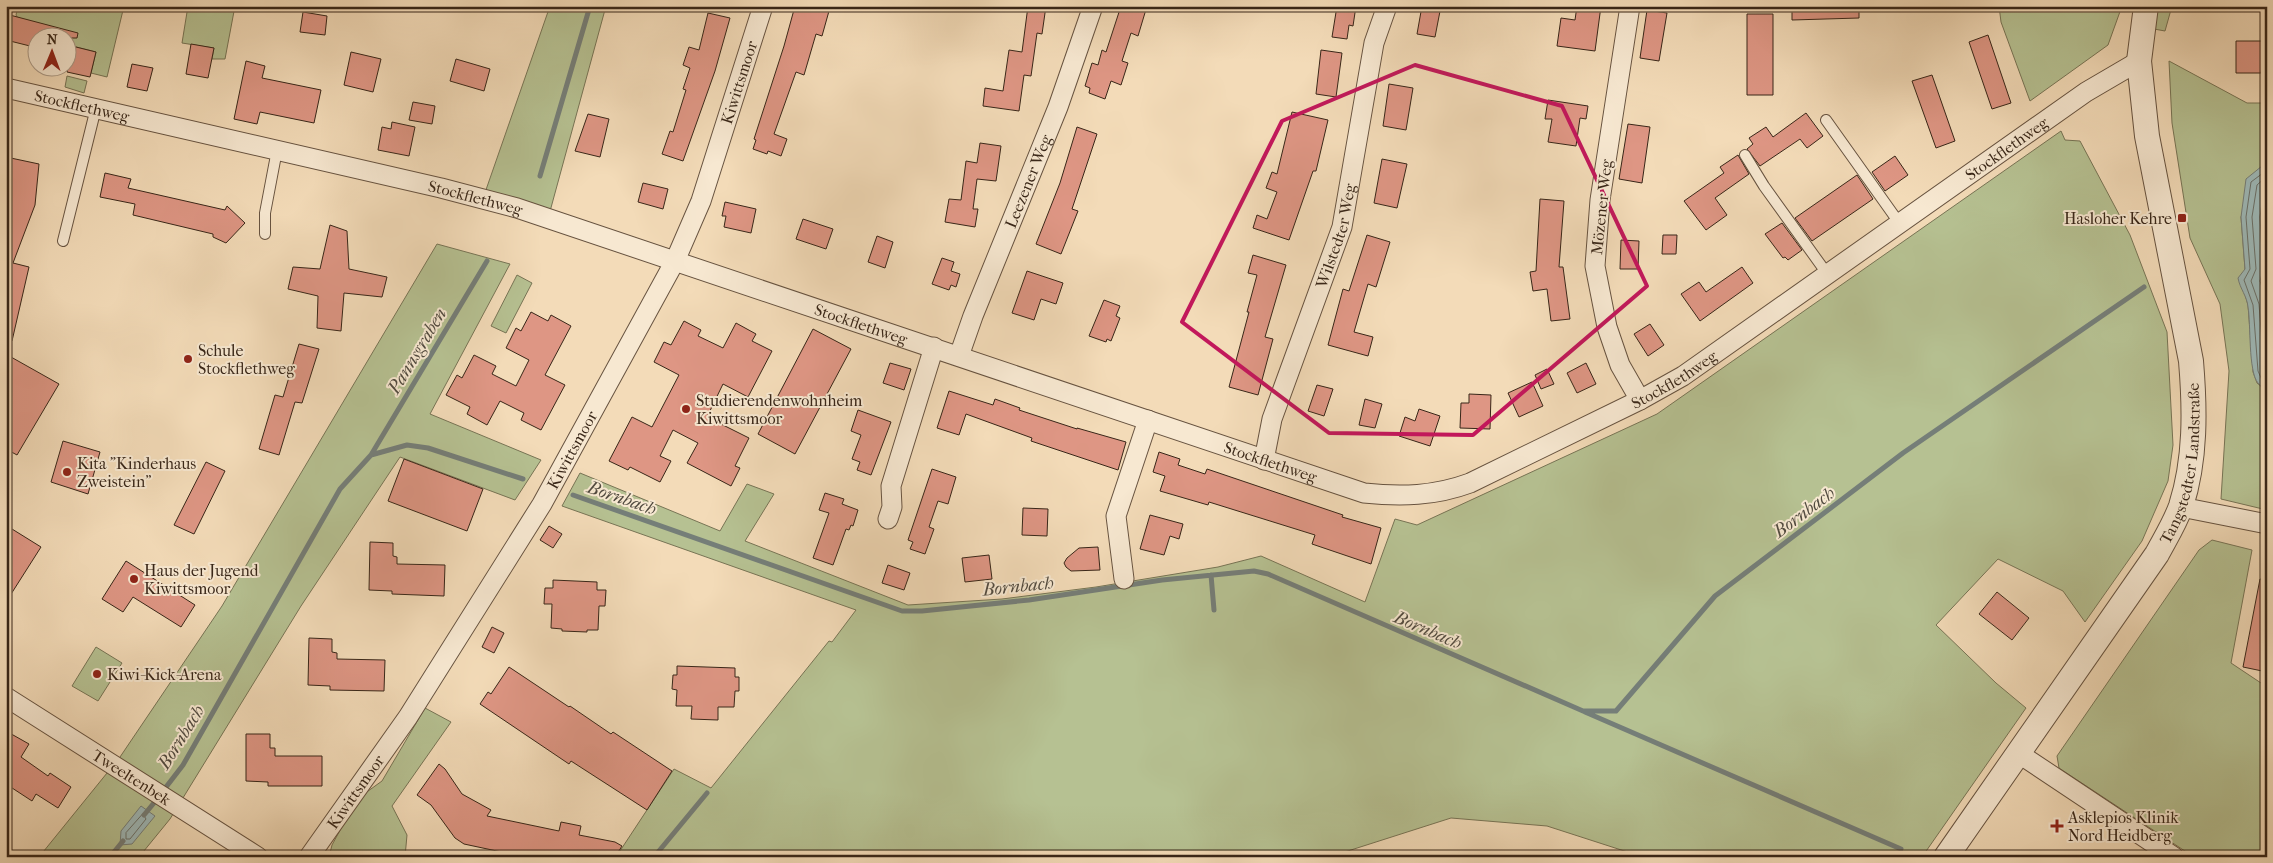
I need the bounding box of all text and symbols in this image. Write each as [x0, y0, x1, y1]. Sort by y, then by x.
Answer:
north arrow [28, 28, 78, 78]
text: N [47, 31, 58, 48]
street label: Kiwittsmoor [717, 38, 761, 127]
street label: Stockflethweg [33, 86, 132, 126]
street label: Stockflethweg [1962, 113, 2052, 184]
street label: Leezener Weg [1001, 131, 1056, 231]
street label: Mözener Weg [1587, 158, 1616, 256]
street label: Stockflethweg [426, 176, 526, 219]
street label: Wilstedter Weg [1311, 182, 1359, 292]
place label: Hasloher Kehre [2064, 209, 2172, 228]
marker: Hasloher Kehre [2176, 212, 2188, 224]
street label: Stockflethweg [812, 300, 910, 349]
water label: Pannsgraben [383, 305, 451, 399]
place label: Schule Stockflethweg [198, 341, 295, 378]
street label: Stockflethweg [1628, 346, 1721, 413]
marker: Schule Stockflethweg [182, 353, 194, 365]
street label: Tangstedter Landstraße [2156, 382, 2204, 547]
place label: Studierendenwohnheim Kiwittsmoor [696, 391, 863, 428]
marker: Studierendenwohnheim Kiwittsmoor [680, 403, 692, 415]
street label: Kiwittsmoor [543, 407, 601, 492]
street label: Stockflethweg [1221, 438, 1320, 487]
place label: Kita "Kinderhaus Zweistein" [77, 454, 196, 491]
marker: Kita "Kinderhaus Zweistein" [61, 466, 73, 478]
water label: Bornbach [584, 477, 659, 520]
water label: Bornbach [1769, 483, 1839, 543]
place label: Haus der Jugend Kiwittsmoor [144, 561, 259, 598]
water label: Bornbach [980, 572, 1055, 601]
marker: Haus der Jugend Kiwittsmoor [128, 573, 140, 585]
water label: Bornbach [1390, 606, 1465, 654]
place label: Kiwi-Kick-Arena [107, 665, 222, 684]
marker: Kiwi-Kick-Arena [91, 668, 103, 680]
water label: Bornbach [153, 701, 209, 774]
street label: Tweeltenbek [89, 745, 175, 810]
street label: Kiwittsmoor [323, 751, 388, 833]
place label: Asklepios Klinik Nord Heidberg [2067, 808, 2179, 845]
marker: Asklepios Klinik Nord Heidberg [2050, 819, 2064, 833]

